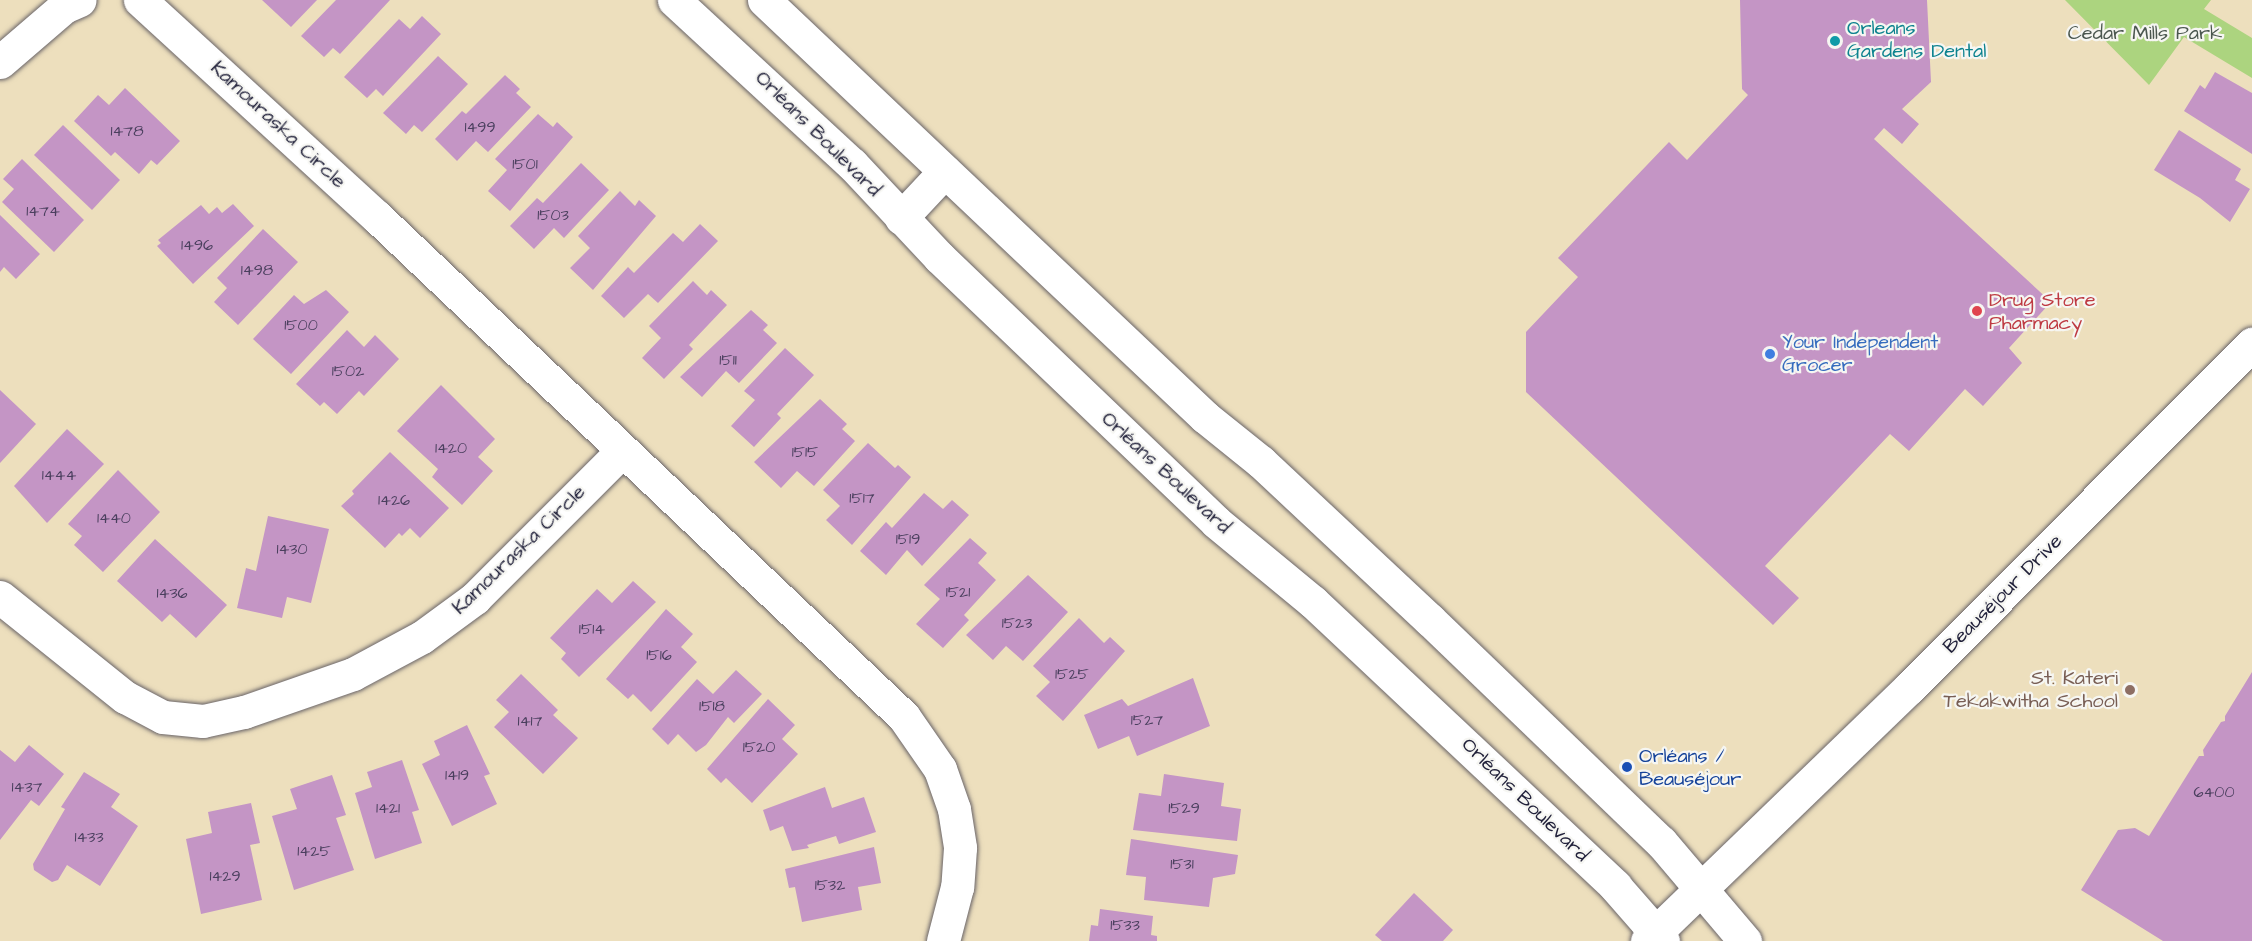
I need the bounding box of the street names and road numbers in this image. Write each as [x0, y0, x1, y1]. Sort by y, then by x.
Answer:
street label: Kamouraska Circle [206, 56, 350, 194]
street label: Orléans Boulevard [750, 66, 886, 202]
street label: Orléans Boulevard [1096, 407, 1236, 539]
street label: Kamouraska Circle [447, 480, 591, 620]
street label: Beauséjour Drive [1938, 529, 2068, 659]
street label: Orléans Boulevard [1456, 733, 1594, 867]

